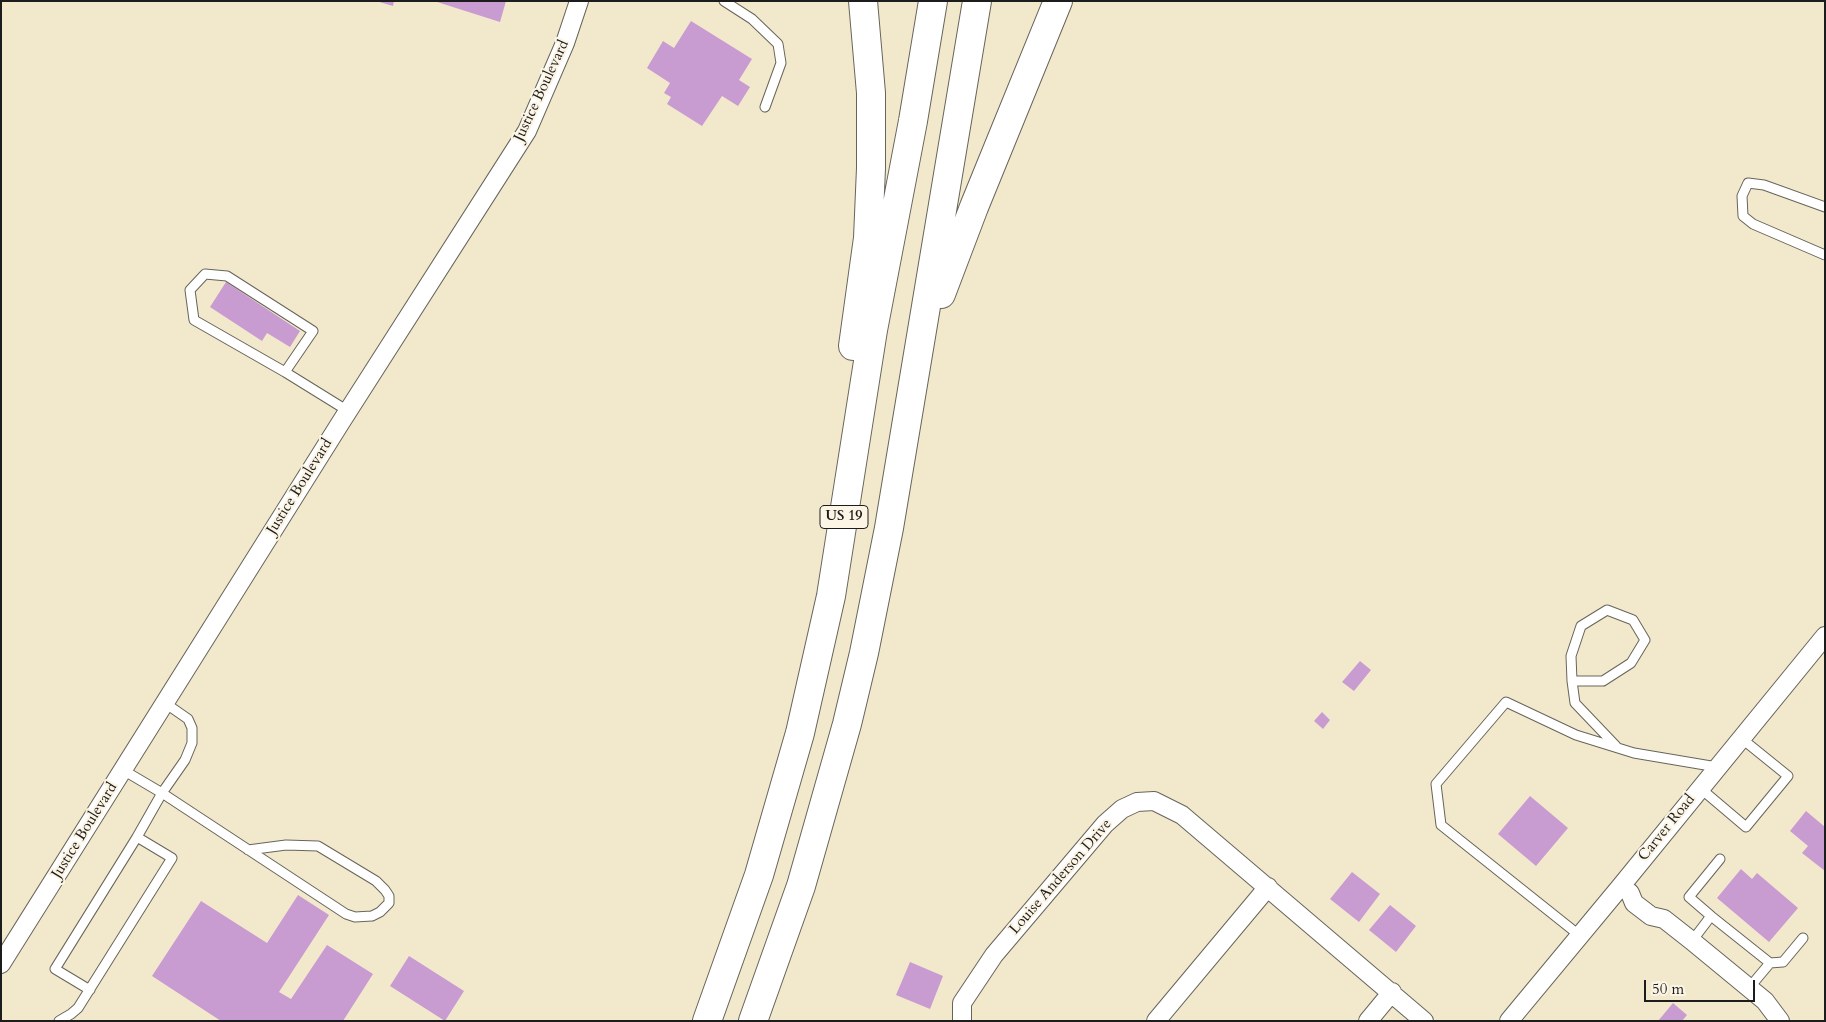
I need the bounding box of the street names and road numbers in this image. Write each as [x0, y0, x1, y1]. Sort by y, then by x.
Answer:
street label: Justice Boulevard [511, 38, 573, 144]
street label: Justice Boulevard [263, 436, 337, 538]
road number: US 19 [820, 506, 868, 528]
street label: Justice Boulevard [48, 780, 122, 882]
street label: Carver Road [1635, 791, 1699, 865]
street label: Louise Anderson Drive [1006, 816, 1116, 938]

